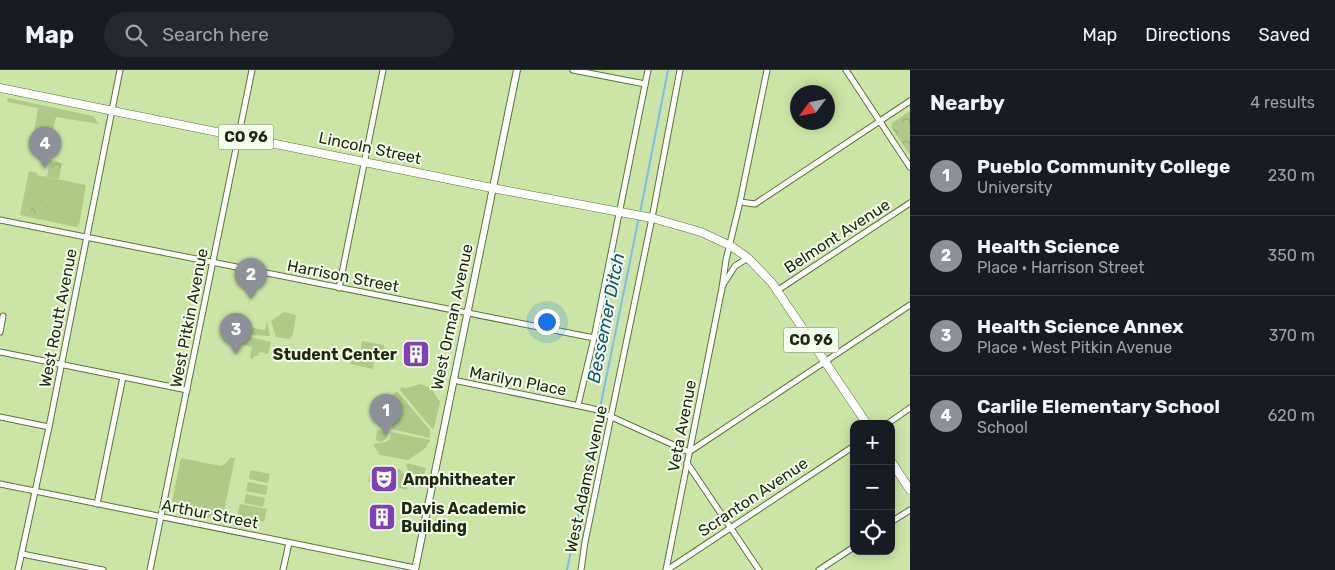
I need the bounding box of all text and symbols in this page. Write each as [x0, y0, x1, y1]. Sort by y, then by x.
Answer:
search box [104, 12, 454, 57]
text: Map [25, 21, 74, 49]
icon: search [122, 21, 150, 49]
text: Search here [162, 23, 269, 46]
text: Map [1082, 24, 1117, 46]
text: Directions [1145, 24, 1231, 46]
text: Saved [1259, 24, 1310, 46]
north arrow [790, 85, 835, 130]
text: Nearby [930, 90, 1005, 115]
text: 4 results [1250, 93, 1315, 112]
road number: CO 96 [218, 124, 274, 150]
pin: 4 [29, 127, 61, 168]
street label: Lincoln Street [317, 128, 423, 168]
text: Pueblo Community College [977, 155, 1230, 178]
text: 1 [942, 166, 950, 185]
text: 230 m [1268, 166, 1315, 185]
text: University [977, 178, 1053, 197]
street label: Belmont Avenue [781, 195, 893, 277]
text: Health Science [977, 235, 1120, 258]
street label: West Orman Avenue [427, 242, 477, 392]
text: 2 [941, 246, 951, 265]
text: 350 m [1268, 246, 1315, 265]
street label: West Routt Avenue [35, 247, 81, 389]
street label: West Pitkin Avenue [166, 247, 212, 389]
water label: Bessemer Ditch [583, 251, 629, 385]
street label: Harrison Street [285, 256, 401, 296]
pin: 2 [235, 258, 267, 299]
text: Place · Harrison Street [977, 258, 1144, 277]
your location [534, 309, 560, 335]
pin: 3 [220, 313, 252, 354]
text: Health Science Annex [977, 315, 1183, 338]
text: 3 [941, 326, 951, 345]
text: 370 m [1269, 326, 1315, 345]
road number: CO 96 [784, 328, 838, 352]
text: Place · West Pitkin Avenue [977, 338, 1172, 357]
building icon: Student Center [401, 339, 431, 369]
place label: Student Center [273, 345, 398, 364]
street label: Marilyn Place [468, 362, 568, 400]
street label: Veta Avenue [664, 378, 700, 474]
pin: 1 [370, 394, 402, 435]
text: Carlile Elementary School [977, 395, 1220, 418]
street label: West Adams Avenue [561, 404, 611, 554]
text: 4 [941, 406, 951, 425]
text: 620 m [1268, 406, 1315, 425]
text: School [977, 418, 1028, 437]
map controls [850, 420, 895, 555]
button: + [850, 420, 895, 465]
street label: Scranton Avenue [695, 453, 811, 541]
theatre icon: Amphitheater [369, 464, 399, 494]
button: − [850, 465, 895, 510]
place label: Amphitheater [403, 470, 516, 489]
street label: Arthur Street [160, 495, 260, 533]
place label: Davis Academic Building [401, 499, 526, 536]
building icon: Davis Academic Building [367, 502, 397, 532]
button: locate [850, 510, 895, 555]

